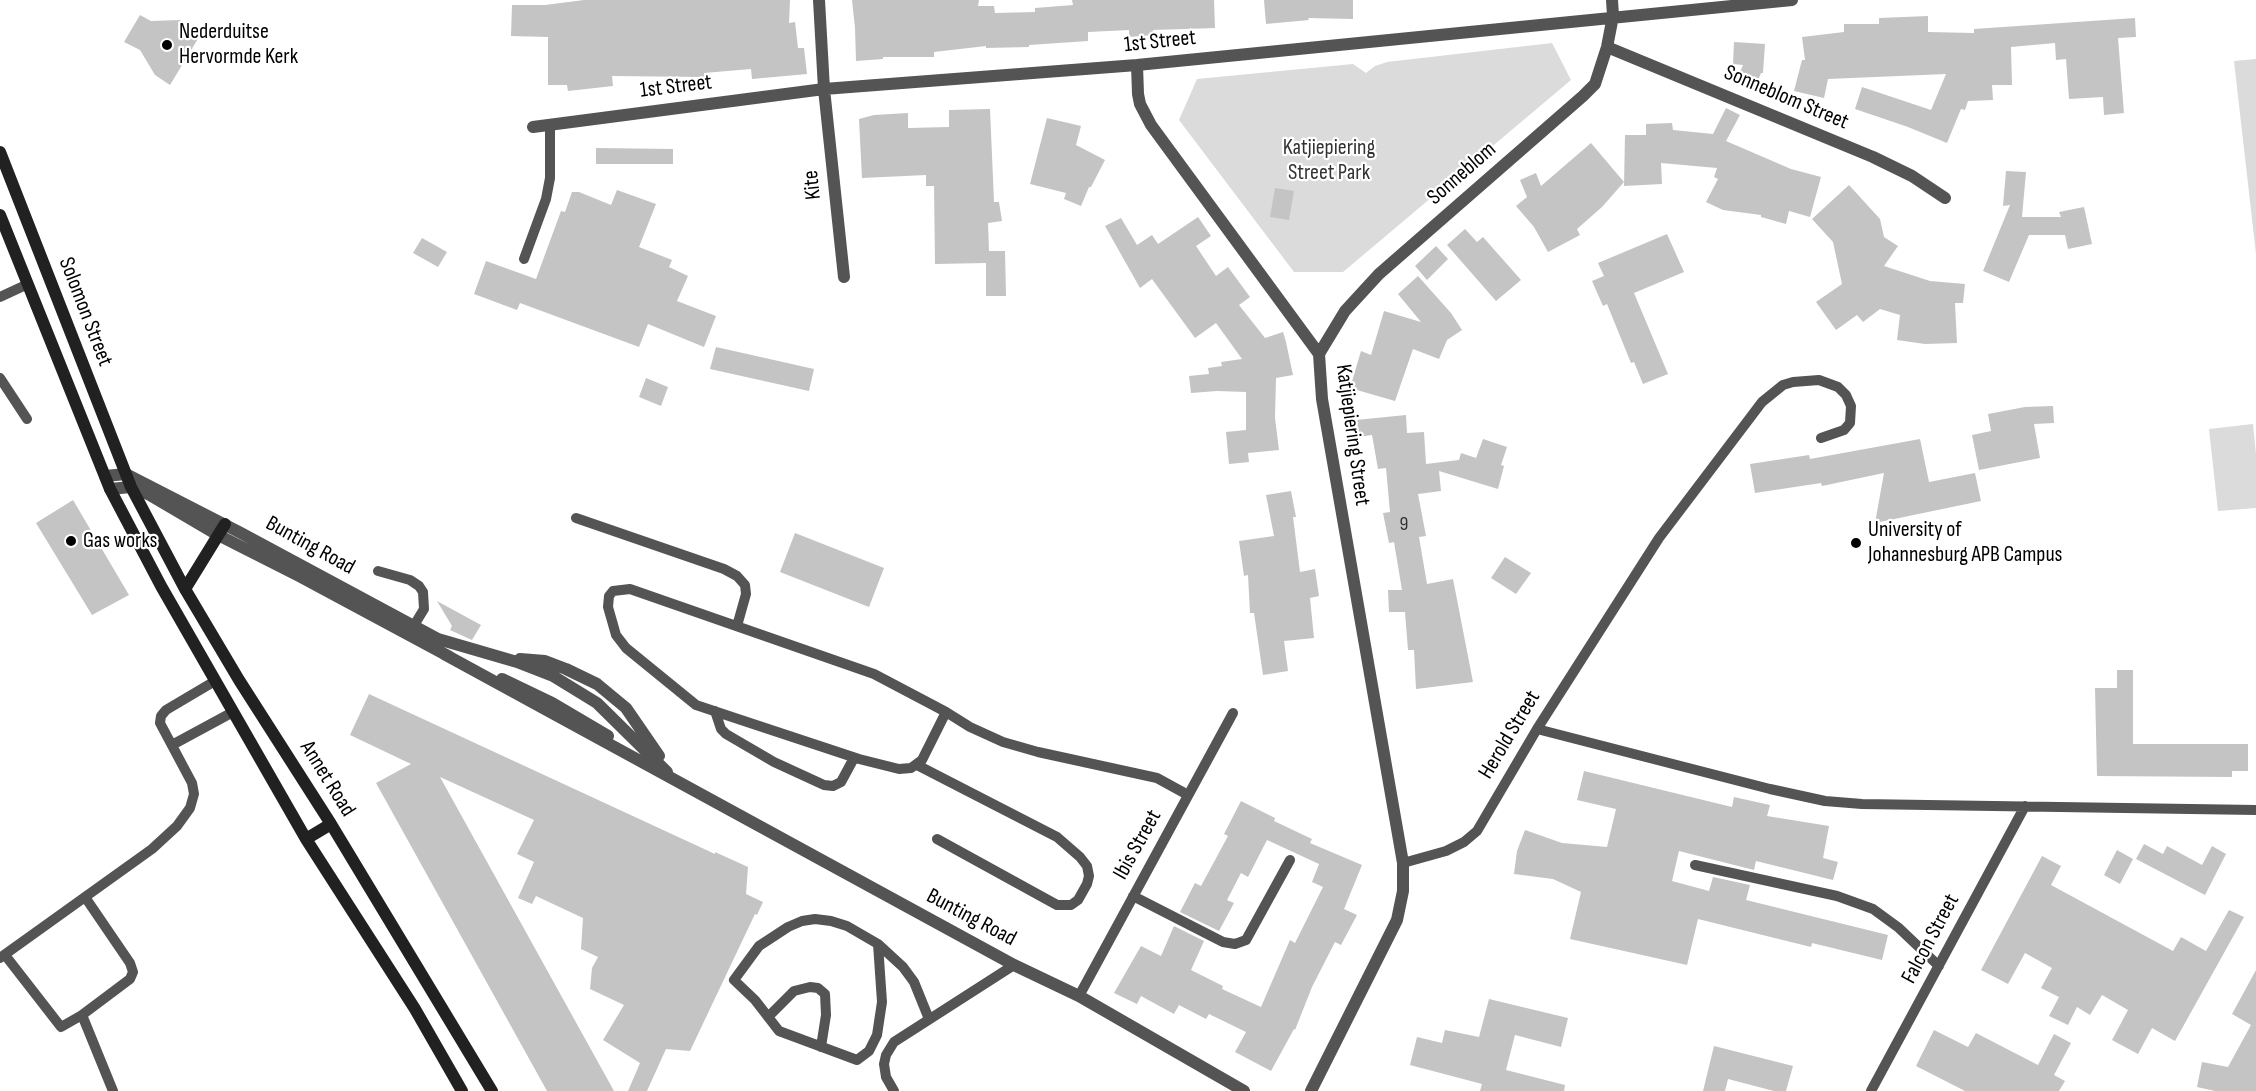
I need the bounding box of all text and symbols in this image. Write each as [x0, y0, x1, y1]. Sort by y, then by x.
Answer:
place label: Nederduitse Hervormde Kerk [179, 19, 298, 70]
street label: 1st Street [1123, 25, 1197, 59]
marker: Nederduitse Hervormde Kerk [160, 38, 174, 52]
street label: Sonneblom Street [1720, 60, 1852, 136]
street label: 1st Street [639, 69, 713, 105]
park label: Katjiepiering Street Park [1283, 135, 1375, 186]
street label: Sonneblom [1422, 137, 1502, 211]
street label: Kite [798, 169, 828, 201]
street label: Solomon Street [52, 254, 118, 370]
street label: Katjiepiering Street [1329, 363, 1375, 507]
street label: Bunting Road [261, 511, 359, 581]
house number: 9 [1400, 513, 1408, 537]
place label: University of Johannesburg APB Campus [1868, 517, 2063, 568]
place label: Gas works [83, 528, 157, 554]
marker: Gas works [64, 534, 78, 548]
marker: University of Johannesburg APB Campus [1849, 536, 1863, 550]
street label: Herold Street [1473, 686, 1547, 784]
street label: Annet Road [293, 736, 361, 822]
street label: Ibis Street [1108, 806, 1168, 884]
street label: Bunting Road [922, 883, 1020, 953]
street label: Falcon Street [1896, 890, 1966, 988]

